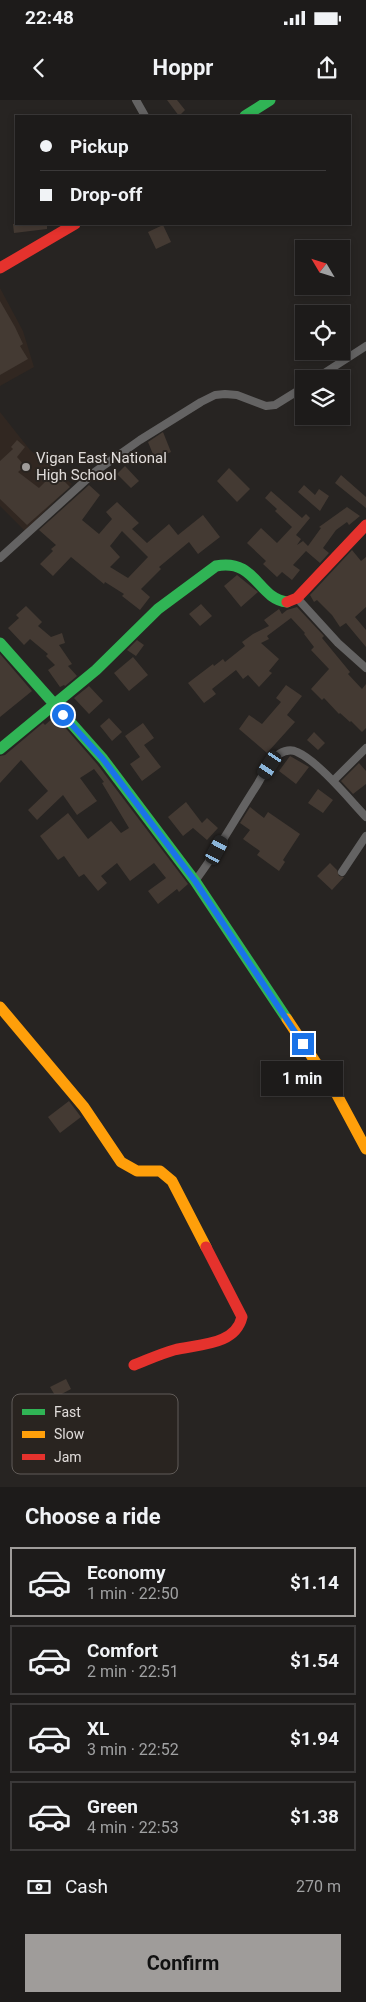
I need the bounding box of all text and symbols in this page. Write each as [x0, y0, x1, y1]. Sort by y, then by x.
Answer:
text: 22:48 [25, 6, 74, 29]
icon: back [25, 54, 53, 82]
icon: share [313, 54, 341, 82]
text: Hoppr [153, 55, 213, 80]
text: Pickup [70, 135, 129, 158]
text: Drop-off [70, 183, 142, 206]
north arrow [295, 240, 350, 295]
map controls [295, 240, 350, 425]
button: locate [295, 305, 350, 360]
button: layers [295, 370, 350, 425]
place label: Vigan East National High School [36, 449, 167, 484]
marker: Vigan East National High School [20, 461, 32, 473]
route start [52, 704, 74, 726]
car [255, 748, 284, 782]
car [203, 833, 230, 867]
route end [292, 1033, 314, 1055]
callout: 1 min [262, 1062, 344, 1096]
text: 1 min [282, 1069, 322, 1088]
legend [12, 1394, 178, 1474]
text: Fast [54, 1404, 81, 1420]
text: Slow [54, 1426, 85, 1442]
text: Jam [54, 1449, 82, 1465]
text: Choose a ride [25, 1504, 161, 1529]
icon: car [27, 1560, 72, 1605]
text: Economy [87, 1561, 166, 1584]
text: $1.14 [290, 1571, 339, 1594]
text: 1 min · 22:50 [87, 1584, 179, 1603]
icon: car [27, 1638, 72, 1683]
text: Comfort [87, 1639, 158, 1662]
text: $1.54 [290, 1649, 339, 1672]
text: 2 min · 22:51 [87, 1662, 179, 1681]
icon: car [27, 1716, 72, 1761]
text: XL [87, 1717, 109, 1740]
text: $1.94 [290, 1727, 339, 1750]
text: 3 min · 22:52 [87, 1740, 179, 1759]
icon: car [27, 1794, 72, 1839]
text: Green [87, 1795, 138, 1818]
text: $1.38 [290, 1805, 339, 1828]
text: 4 min · 22:53 [87, 1818, 179, 1837]
icon: cash [25, 1873, 53, 1901]
text: Cash [65, 1875, 108, 1898]
text: 270 m [296, 1877, 341, 1896]
button: Confirm [25, 1934, 341, 1992]

